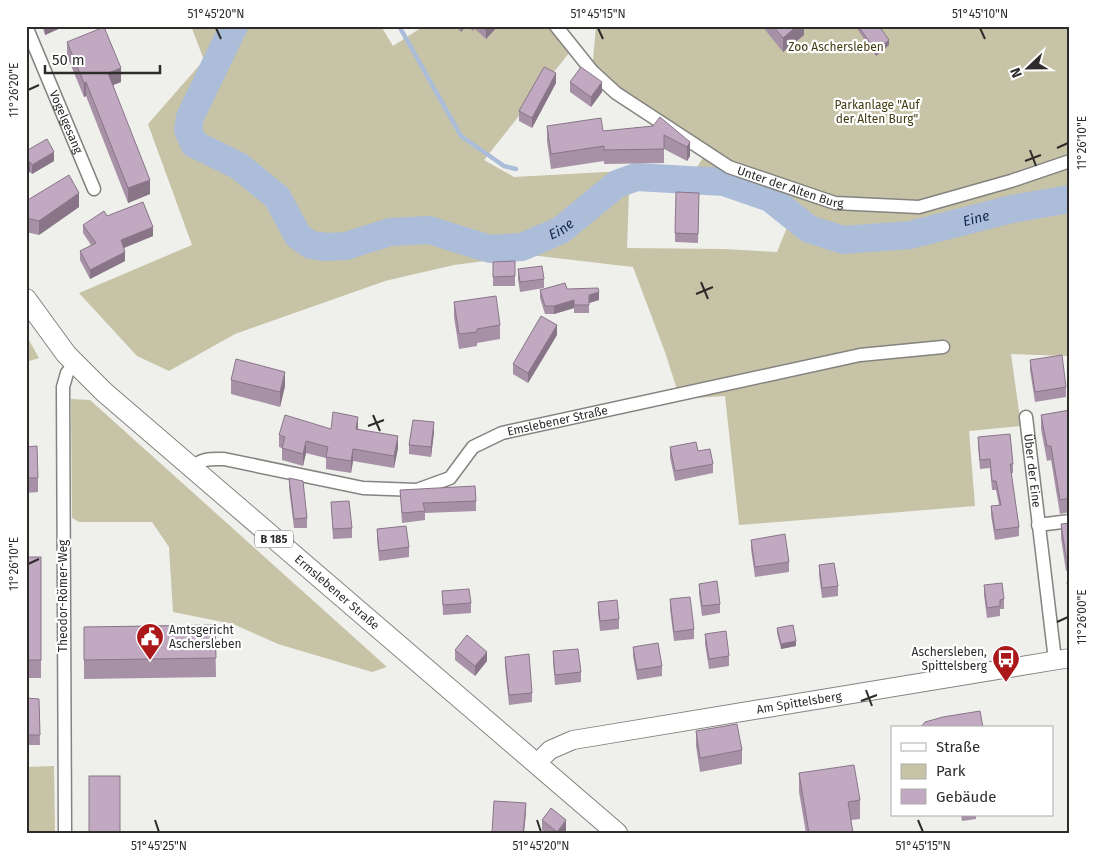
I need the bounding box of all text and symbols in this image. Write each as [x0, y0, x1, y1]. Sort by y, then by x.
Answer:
text: 51°45'20"N [188, 7, 244, 21]
text: 51°45'15"N [570, 7, 626, 21]
text: 51°45'10"N [952, 7, 1008, 21]
park label: Zoo Aschersleben [788, 40, 884, 54]
scale bar [45, 42, 160, 74]
north arrow [1004, 42, 1054, 92]
text: 50 m [52, 51, 85, 69]
text: 11°26'20"E [7, 63, 21, 117]
text: N [1007, 65, 1026, 80]
street label: Vogelgesang [47, 88, 86, 156]
park label: Parkanlage "Auf der Alten Burg" [835, 98, 920, 126]
text: 11°26'10"E [1075, 116, 1089, 170]
street label: Unter der Alten Burg [735, 163, 845, 210]
water label: Eine [961, 207, 991, 230]
water label: Eine [546, 215, 577, 243]
street label: Emslebener Straße [506, 403, 609, 439]
street label: Über der Eine [1021, 433, 1044, 508]
road number: B 185 [255, 530, 293, 548]
text: 11°26'10"E [7, 537, 21, 591]
street label: Theodor-Römer-Weg [56, 539, 70, 652]
street label: Ermslebener Straße [292, 552, 382, 633]
text: 11°26'00"E [1075, 589, 1089, 645]
public building icon: Amtsgericht Aschersleben [135, 622, 165, 661]
place label: Amtsgericht Aschersleben [169, 623, 242, 651]
bus stop icon: Aschersleben, Spittelsberg [991, 644, 1021, 683]
place label: Aschersleben, Spittelsberg [912, 645, 988, 673]
street label: Am Spittelsberg [755, 689, 843, 717]
legend [891, 726, 1054, 816]
text: Straße [936, 738, 980, 756]
text: Park [936, 762, 966, 780]
text: Gebäude [936, 788, 996, 806]
text: 51°45'25"N [131, 839, 187, 853]
text: 51°45'20"N [513, 839, 569, 853]
text: 51°45'15"N [895, 839, 951, 853]

